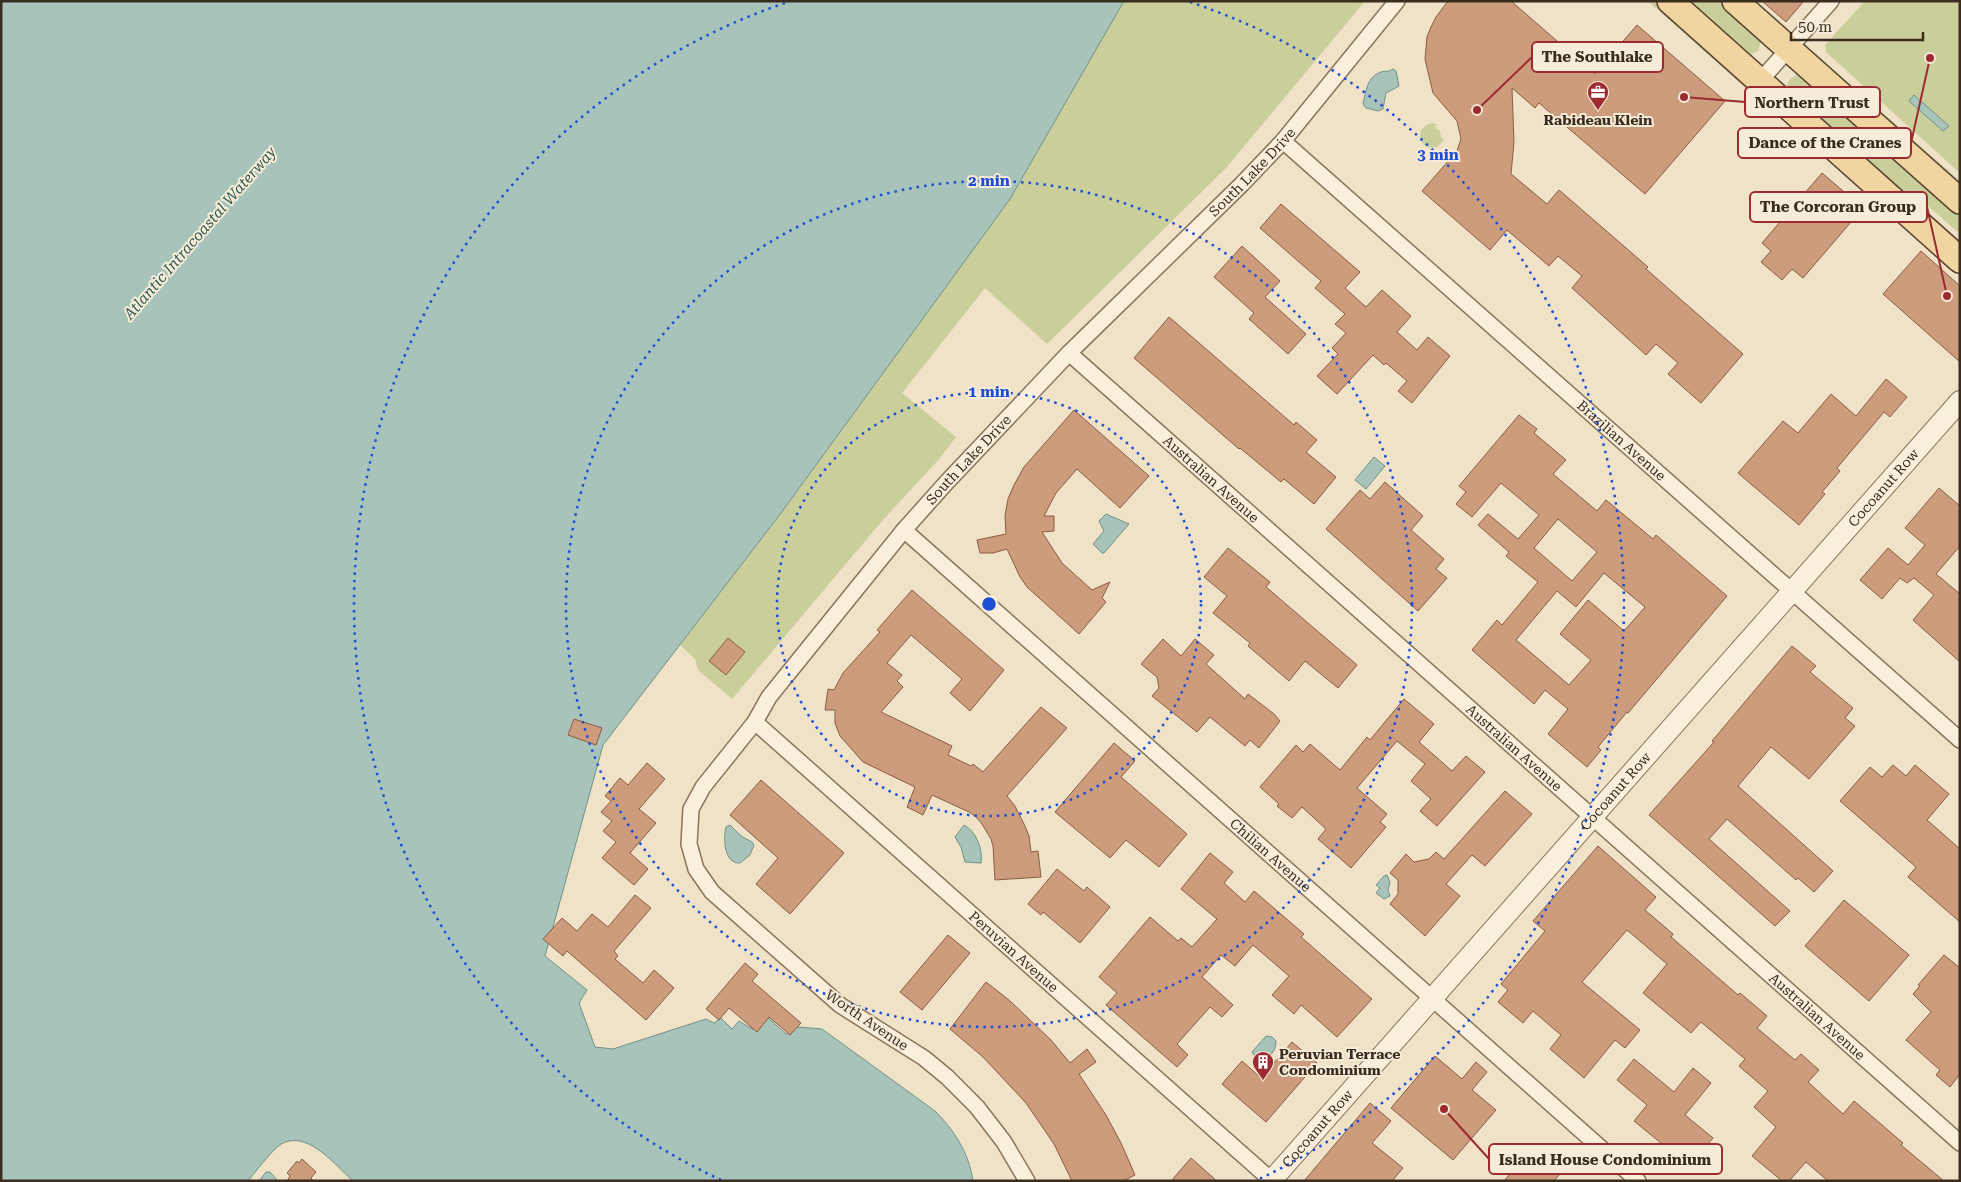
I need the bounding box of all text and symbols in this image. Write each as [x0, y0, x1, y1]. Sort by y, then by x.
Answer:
scale bar [1791, 10, 1924, 42]
text: 50 m [1798, 18, 1833, 36]
callout: The Southlake [1532, 42, 1663, 72]
text: The Southlake [1541, 48, 1653, 66]
office icon: Rabideau Klein [1586, 80, 1610, 111]
callout: Northern Trust [1745, 87, 1880, 117]
text: Northern Trust [1754, 94, 1870, 112]
place label: Rabideau Klein [1544, 112, 1653, 128]
street label: South Lake Drive [1206, 124, 1299, 220]
callout: Dance of the Cranes [1738, 128, 1911, 158]
text: Dance of the Cranes [1748, 134, 1902, 152]
water label: Atlantic Intracoastal Waterway [119, 143, 280, 324]
text: 3 min [1417, 146, 1459, 164]
text: 2 min [968, 172, 1010, 190]
callout: The Corcoran Group [1750, 192, 1927, 222]
text: The Corcoran Group [1760, 198, 1916, 216]
text: 1 min [968, 383, 1010, 401]
street label: Brazilian Avenue [1574, 397, 1669, 484]
street label: South Lake Drive [923, 411, 1014, 508]
street label: Australian Avenue [1160, 432, 1263, 526]
street label: Cocoanut Row [1845, 445, 1922, 530]
centre of rings [980, 595, 998, 613]
street label: Australian Avenue [1463, 701, 1566, 795]
street label: Cocoanut Row [1577, 749, 1654, 833]
street label: Chilian Avenue [1227, 815, 1315, 895]
street label: Peruvian Avenue [966, 908, 1062, 996]
street label: Australian Avenue [1766, 970, 1869, 1063]
street label: Worth Avenue [823, 986, 912, 1054]
place label: Peruvian Terrace Condominium [1279, 1046, 1401, 1078]
building icon: Peruvian Terrace Condominium [1251, 1050, 1275, 1081]
street label: Cocoanut Row [1279, 1086, 1356, 1171]
callout: Island House Condominium [1489, 1144, 1722, 1174]
text: Island House Condominium [1499, 1151, 1712, 1169]

